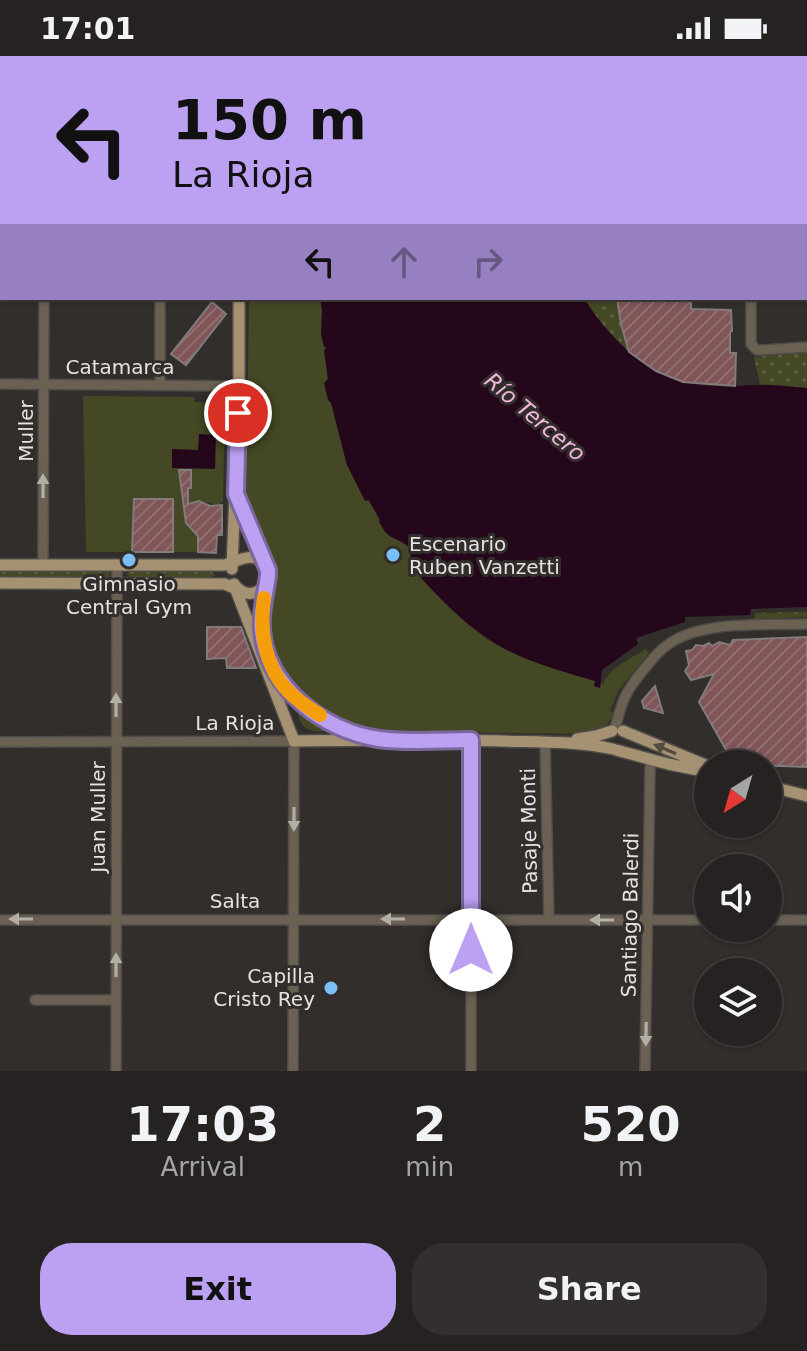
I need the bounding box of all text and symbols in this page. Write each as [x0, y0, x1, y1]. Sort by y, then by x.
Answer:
text: 17:01 [40, 11, 136, 46]
text: 150 m [172, 87, 367, 152]
icon: left [40, 88, 144, 192]
text: La Rioja [172, 154, 315, 195]
icon: left [298, 240, 342, 284]
icon: ahead [382, 240, 426, 284]
icon: right [466, 240, 510, 284]
street label: Catamarca [65, 355, 175, 379]
water label: Río Tercero [480, 368, 590, 466]
pin [204, 379, 272, 447]
icon: arrive [216, 391, 260, 435]
street label: Muller [14, 399, 38, 462]
one-way arrow [37, 473, 50, 498]
place label: Escenario Ruben Vanzetti [409, 532, 560, 579]
marker: Escenario Ruben Vanzetti [384, 546, 402, 564]
marker: Gimnasio Central Gym [120, 551, 138, 569]
place label: Gimnasio Central Gym [66, 572, 192, 619]
one-way arrow [110, 692, 123, 717]
street label: La Rioja [195, 711, 275, 735]
one-way arrow [653, 742, 677, 755]
north arrow [694, 750, 782, 838]
map controls [694, 750, 782, 1046]
street label: Juan Muller [86, 761, 110, 875]
street label: Pasaje Monti [516, 768, 542, 894]
one-way arrow [288, 807, 300, 832]
street label: Santiago Balerdi [617, 833, 643, 997]
button: sound [694, 854, 782, 942]
street label: Salta [210, 889, 260, 913]
position arrow [429, 908, 513, 992]
one-way arrow [8, 913, 33, 925]
one-way arrow [380, 913, 405, 926]
one-way arrow [589, 914, 614, 926]
one-way arrow [110, 952, 122, 977]
button: layers [694, 958, 782, 1046]
place label: Capilla Cristo Rey [213, 964, 315, 1011]
marker: Capilla Cristo Rey [322, 979, 340, 997]
one-way arrow [640, 1022, 652, 1047]
text: 17:03 [126, 1096, 279, 1152]
text: 2 [413, 1096, 446, 1152]
text: 520 [581, 1096, 681, 1152]
text: Arrival [160, 1152, 245, 1182]
text: min [405, 1152, 454, 1182]
text: m [618, 1152, 643, 1182]
button: Exit [40, 1243, 396, 1335]
button: Share [412, 1243, 767, 1335]

